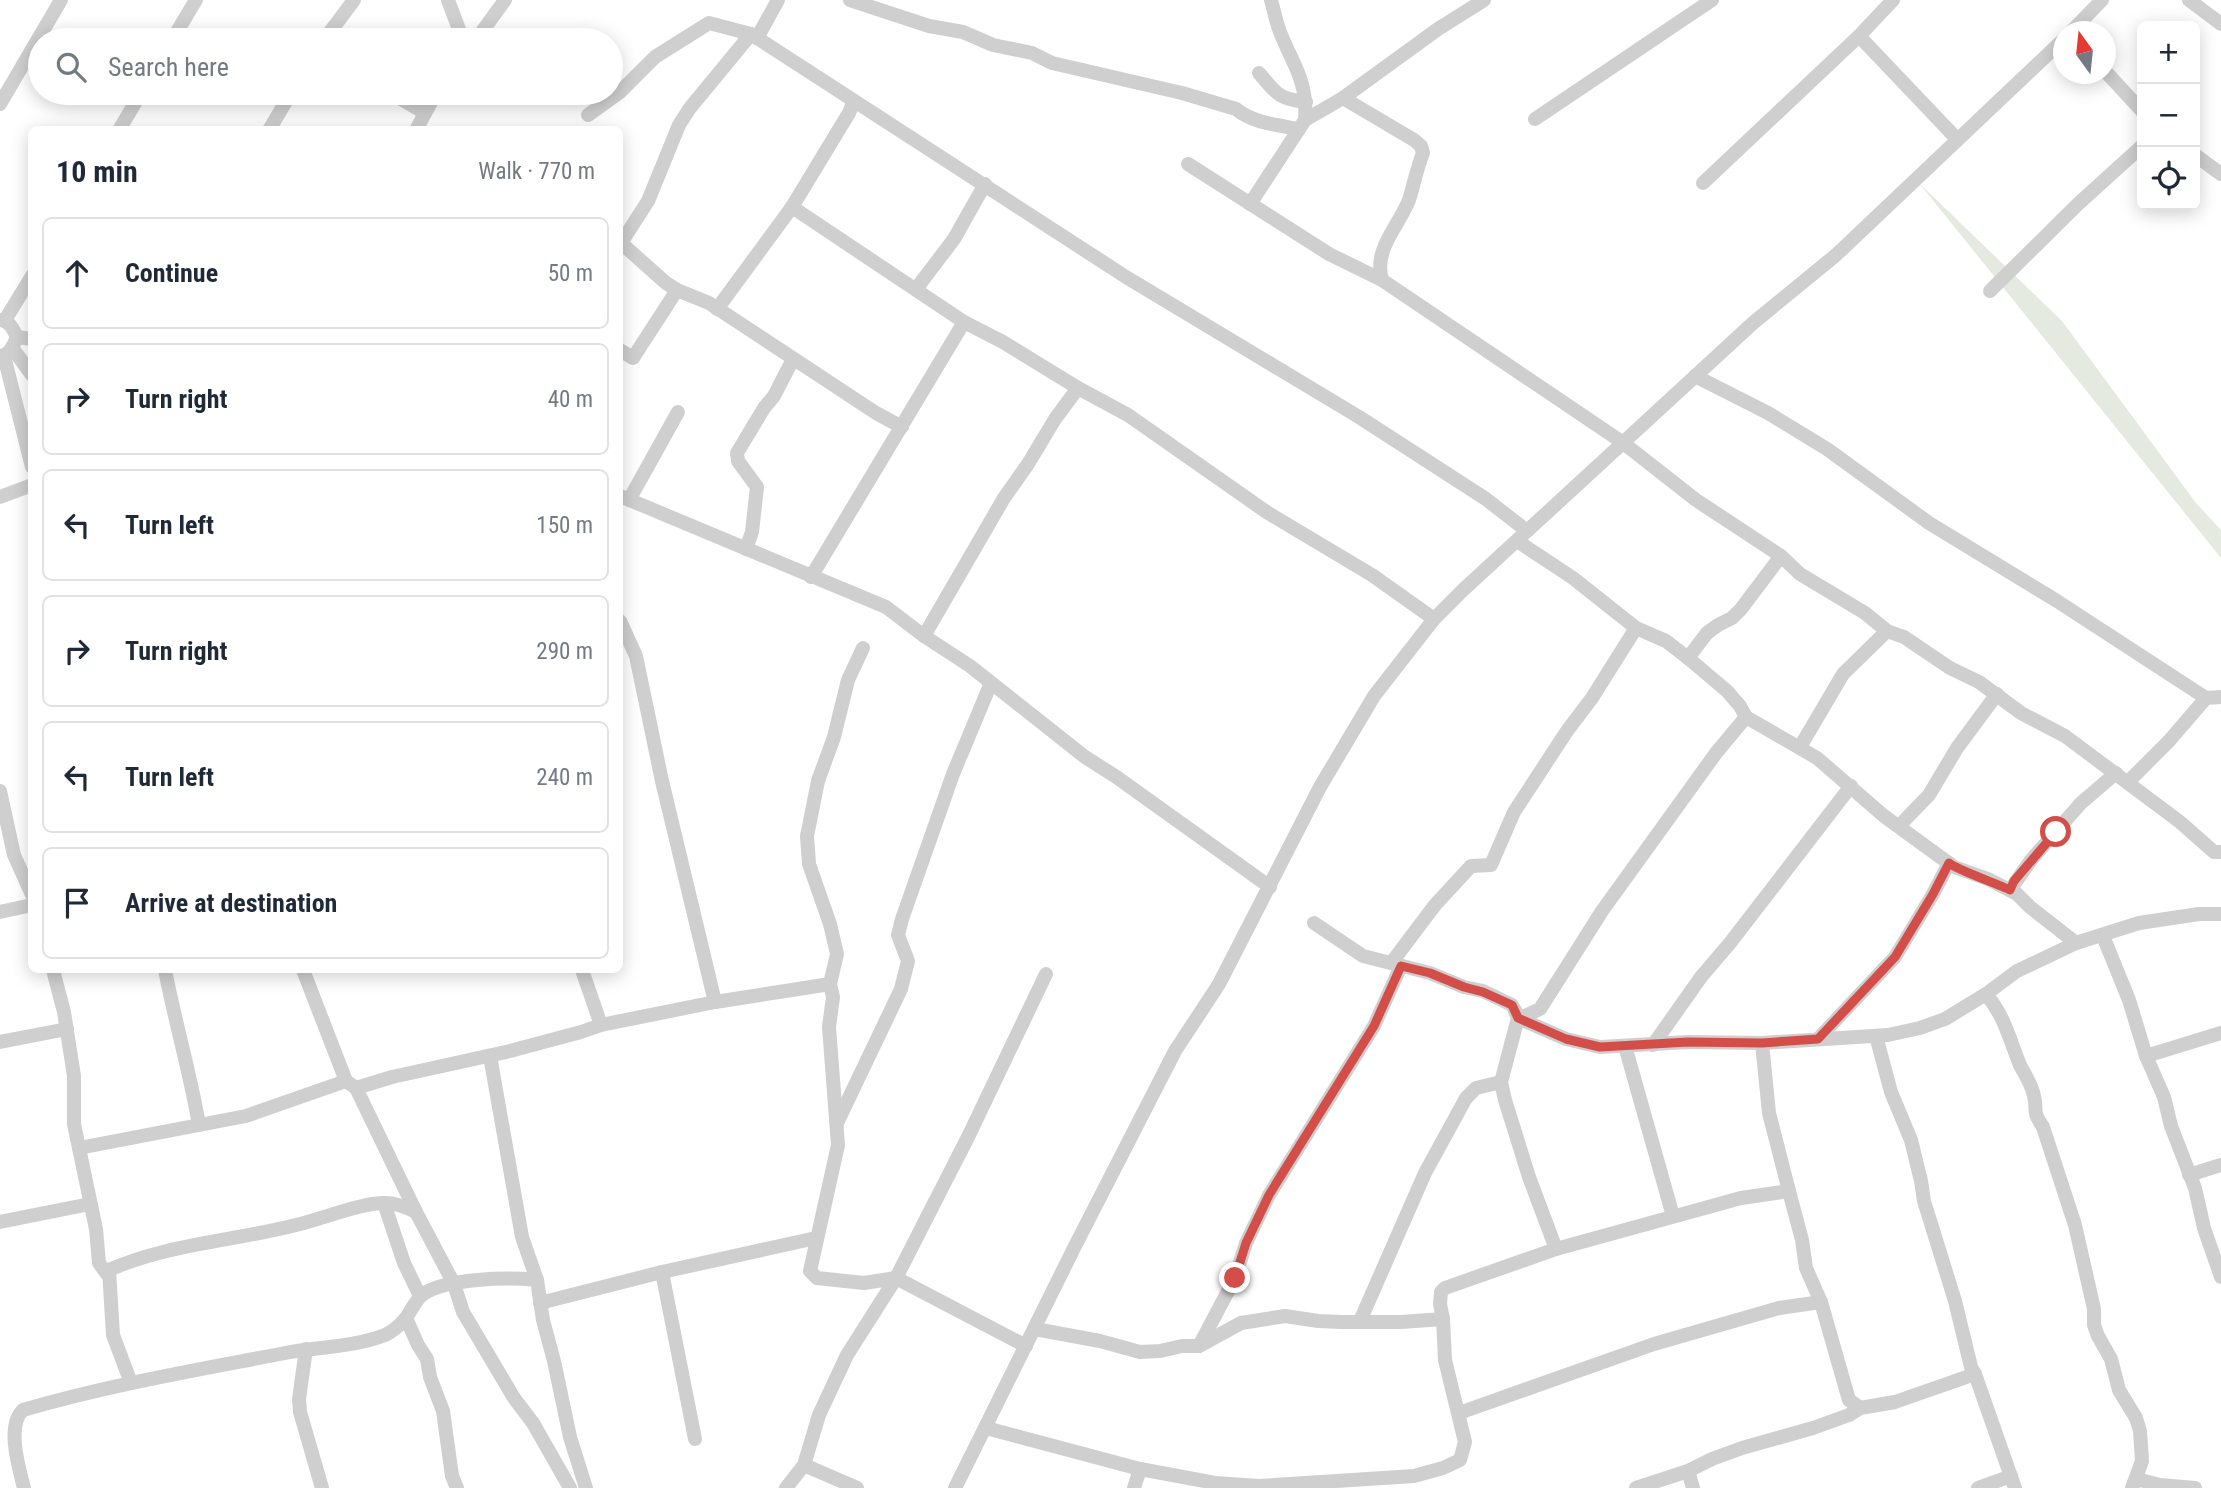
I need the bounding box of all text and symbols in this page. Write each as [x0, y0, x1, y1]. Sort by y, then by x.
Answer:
north arrow [2053, 21, 2116, 84]
map controls [2137, 21, 2200, 210]
button: + [2137, 21, 2200, 84]
search box [28, 28, 623, 105]
icon: search [52, 48, 90, 86]
text: Search here [108, 52, 229, 82]
button: − [2137, 84, 2200, 147]
button: locate [2137, 147, 2200, 210]
text: 10 min [56, 154, 138, 189]
text: Walk · 770 m [478, 158, 595, 185]
icon: ahead [58, 254, 96, 292]
text: Continue [125, 258, 218, 288]
text: 50 m [548, 260, 593, 287]
icon: right [58, 380, 96, 418]
text: Turn right [125, 384, 227, 414]
text: 40 m [548, 386, 593, 413]
icon: left [58, 506, 96, 544]
text: Turn left [125, 510, 214, 540]
text: 150 m [536, 512, 593, 539]
icon: right [58, 632, 96, 670]
text: Turn right [125, 636, 227, 666]
text: 290 m [536, 638, 593, 665]
icon: left [58, 758, 96, 796]
text: Turn left [125, 762, 214, 792]
text: 240 m [536, 764, 593, 791]
route start [2040, 816, 2071, 847]
icon: arrive [58, 884, 96, 922]
text: Arrive at destination [125, 888, 337, 918]
route end [1219, 1262, 1250, 1293]

